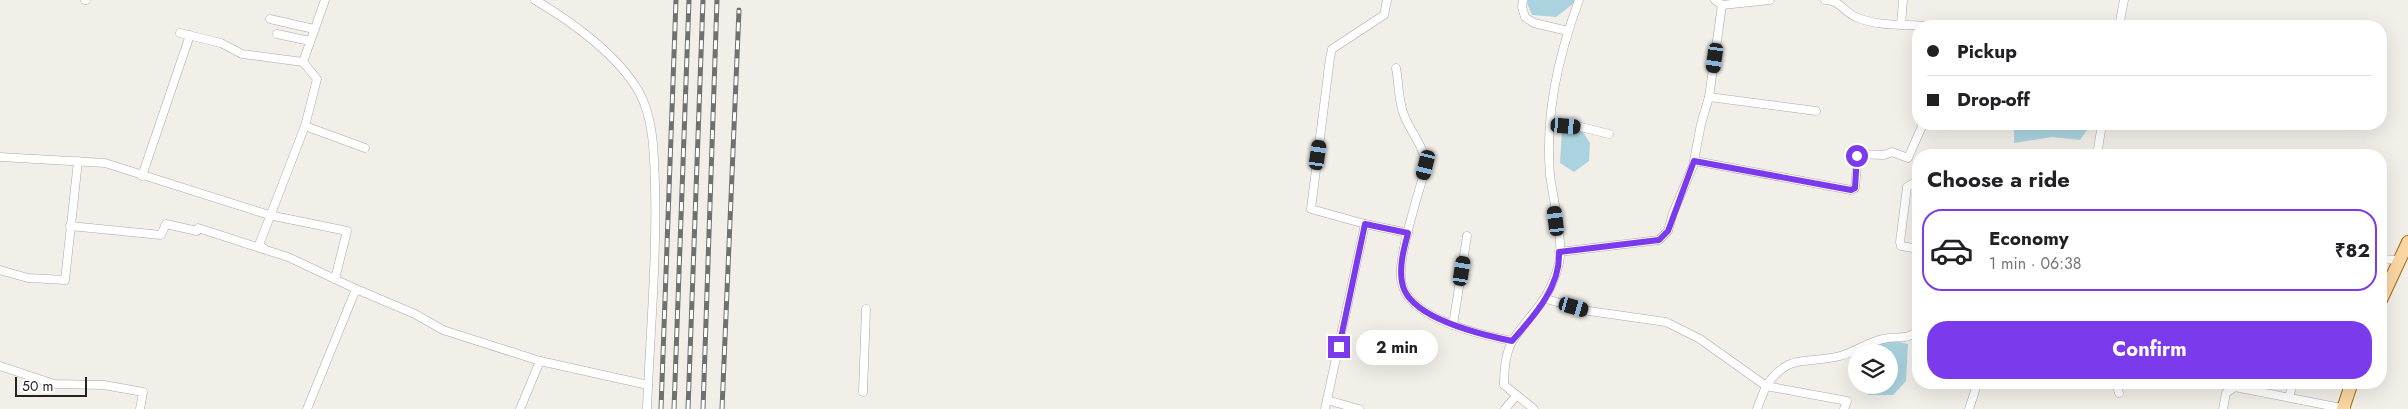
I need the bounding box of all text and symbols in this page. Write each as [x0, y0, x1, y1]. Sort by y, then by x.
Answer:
text: Pickup [1957, 38, 2017, 65]
car [1705, 42, 1724, 74]
text: Drop-off [1957, 86, 2030, 113]
car [1550, 117, 1581, 135]
car [1308, 139, 1327, 171]
route start [1846, 145, 1868, 167]
car [1415, 149, 1436, 181]
text: Choose a ride [1927, 163, 2070, 195]
car [1546, 205, 1565, 237]
text: Economy [1989, 225, 2069, 252]
icon: car [1929, 228, 1974, 273]
text: ₹82 [2335, 237, 2370, 264]
text: 1 min · 06:38 [1989, 252, 2082, 275]
car [1452, 255, 1471, 287]
car [1557, 296, 1590, 318]
button: Confirm [1927, 321, 2372, 379]
callout: 2 min [1356, 330, 1439, 364]
route end [1328, 336, 1350, 358]
text: 2 min [1376, 336, 1418, 359]
map controls [1848, 344, 1898, 394]
button: layers [1848, 344, 1898, 394]
scale bar [15, 374, 88, 397]
text: 50 m [22, 376, 53, 396]

